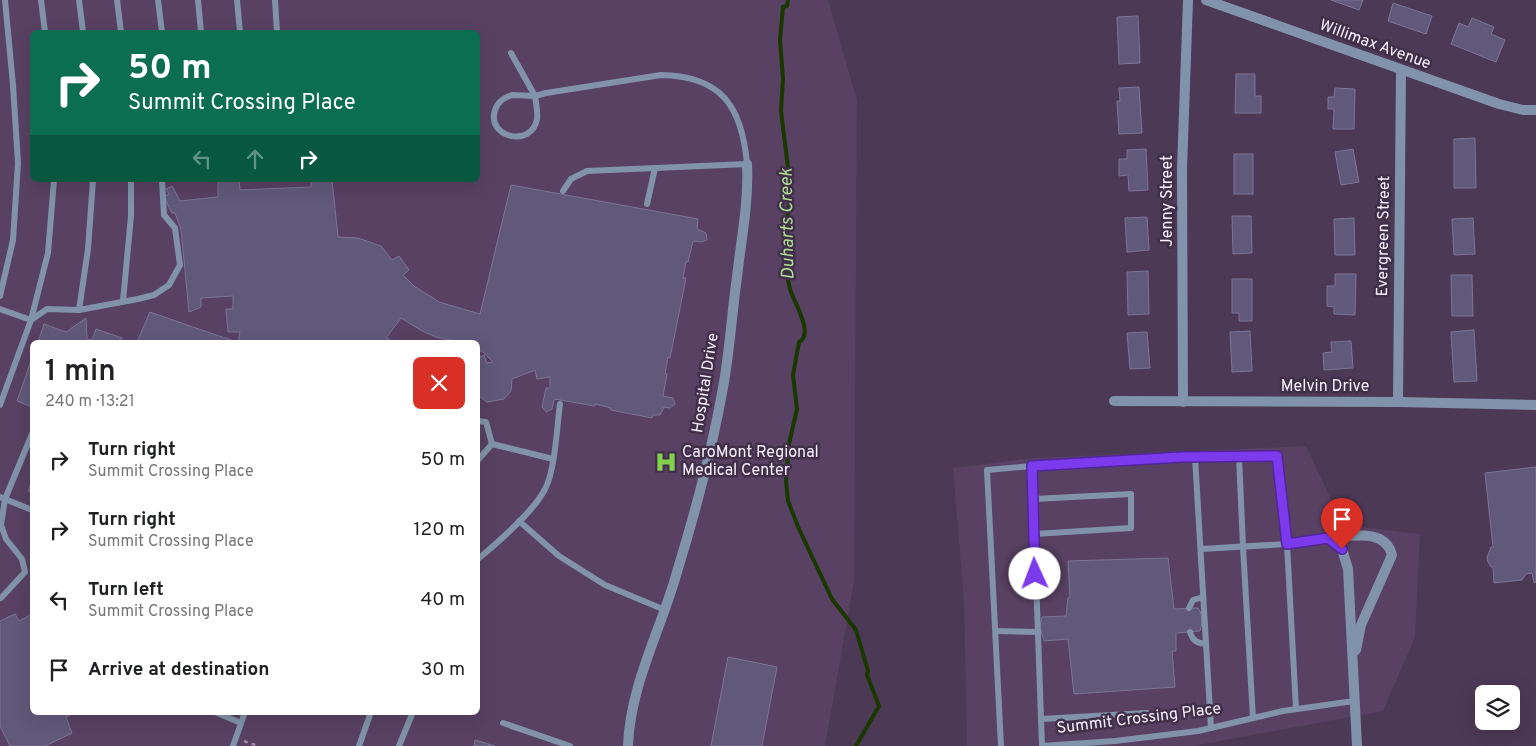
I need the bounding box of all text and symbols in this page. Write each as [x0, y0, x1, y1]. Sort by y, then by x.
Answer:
street label: Willimax Avenue [1317, 16, 1433, 74]
text: 50 m [128, 47, 212, 91]
icon: right [45, 50, 110, 115]
text: Summit Crossing Place [128, 90, 356, 117]
icon: left [188, 145, 216, 173]
icon: ahead [241, 145, 269, 173]
icon: right [294, 145, 322, 173]
street label: Jenny Street [1158, 155, 1178, 247]
water label: Duharts Creek [776, 167, 800, 280]
street label: Evergreen Street [1373, 175, 1395, 297]
street label: Hospital Drive [688, 332, 724, 434]
text: 1 min [45, 354, 116, 391]
button: close [413, 357, 465, 409]
street label: Melvin Drive [1281, 377, 1369, 397]
text: 240 m · 13:21 [45, 392, 135, 412]
text: Turn right [88, 438, 176, 462]
place label: CaroMont Regional Medical Center [682, 443, 819, 481]
icon: right [45, 446, 73, 474]
text: 50 m [420, 448, 465, 472]
hospital icon: CaroMont Regional Medical Center [653, 449, 679, 475]
text: Summit Crossing Place [88, 462, 254, 482]
pin [1321, 498, 1363, 549]
icon: arrive [1328, 505, 1356, 533]
text: Turn right [88, 508, 176, 532]
icon: right [45, 516, 73, 544]
text: 120 m [414, 518, 465, 542]
text: Summit Crossing Place [88, 532, 254, 552]
position arrow [1008, 547, 1060, 599]
text: Turn left [88, 578, 164, 602]
icon: left [45, 586, 73, 614]
text: 40 m [420, 588, 465, 612]
text: Summit Crossing Place [88, 602, 254, 622]
icon: arrive [45, 656, 73, 684]
text: Arrive at destination [88, 658, 269, 682]
text: 30 m [421, 658, 465, 682]
map controls [1475, 685, 1520, 730]
button: layers [1475, 685, 1520, 730]
street label: Summit Crossing Place [1056, 699, 1222, 739]

